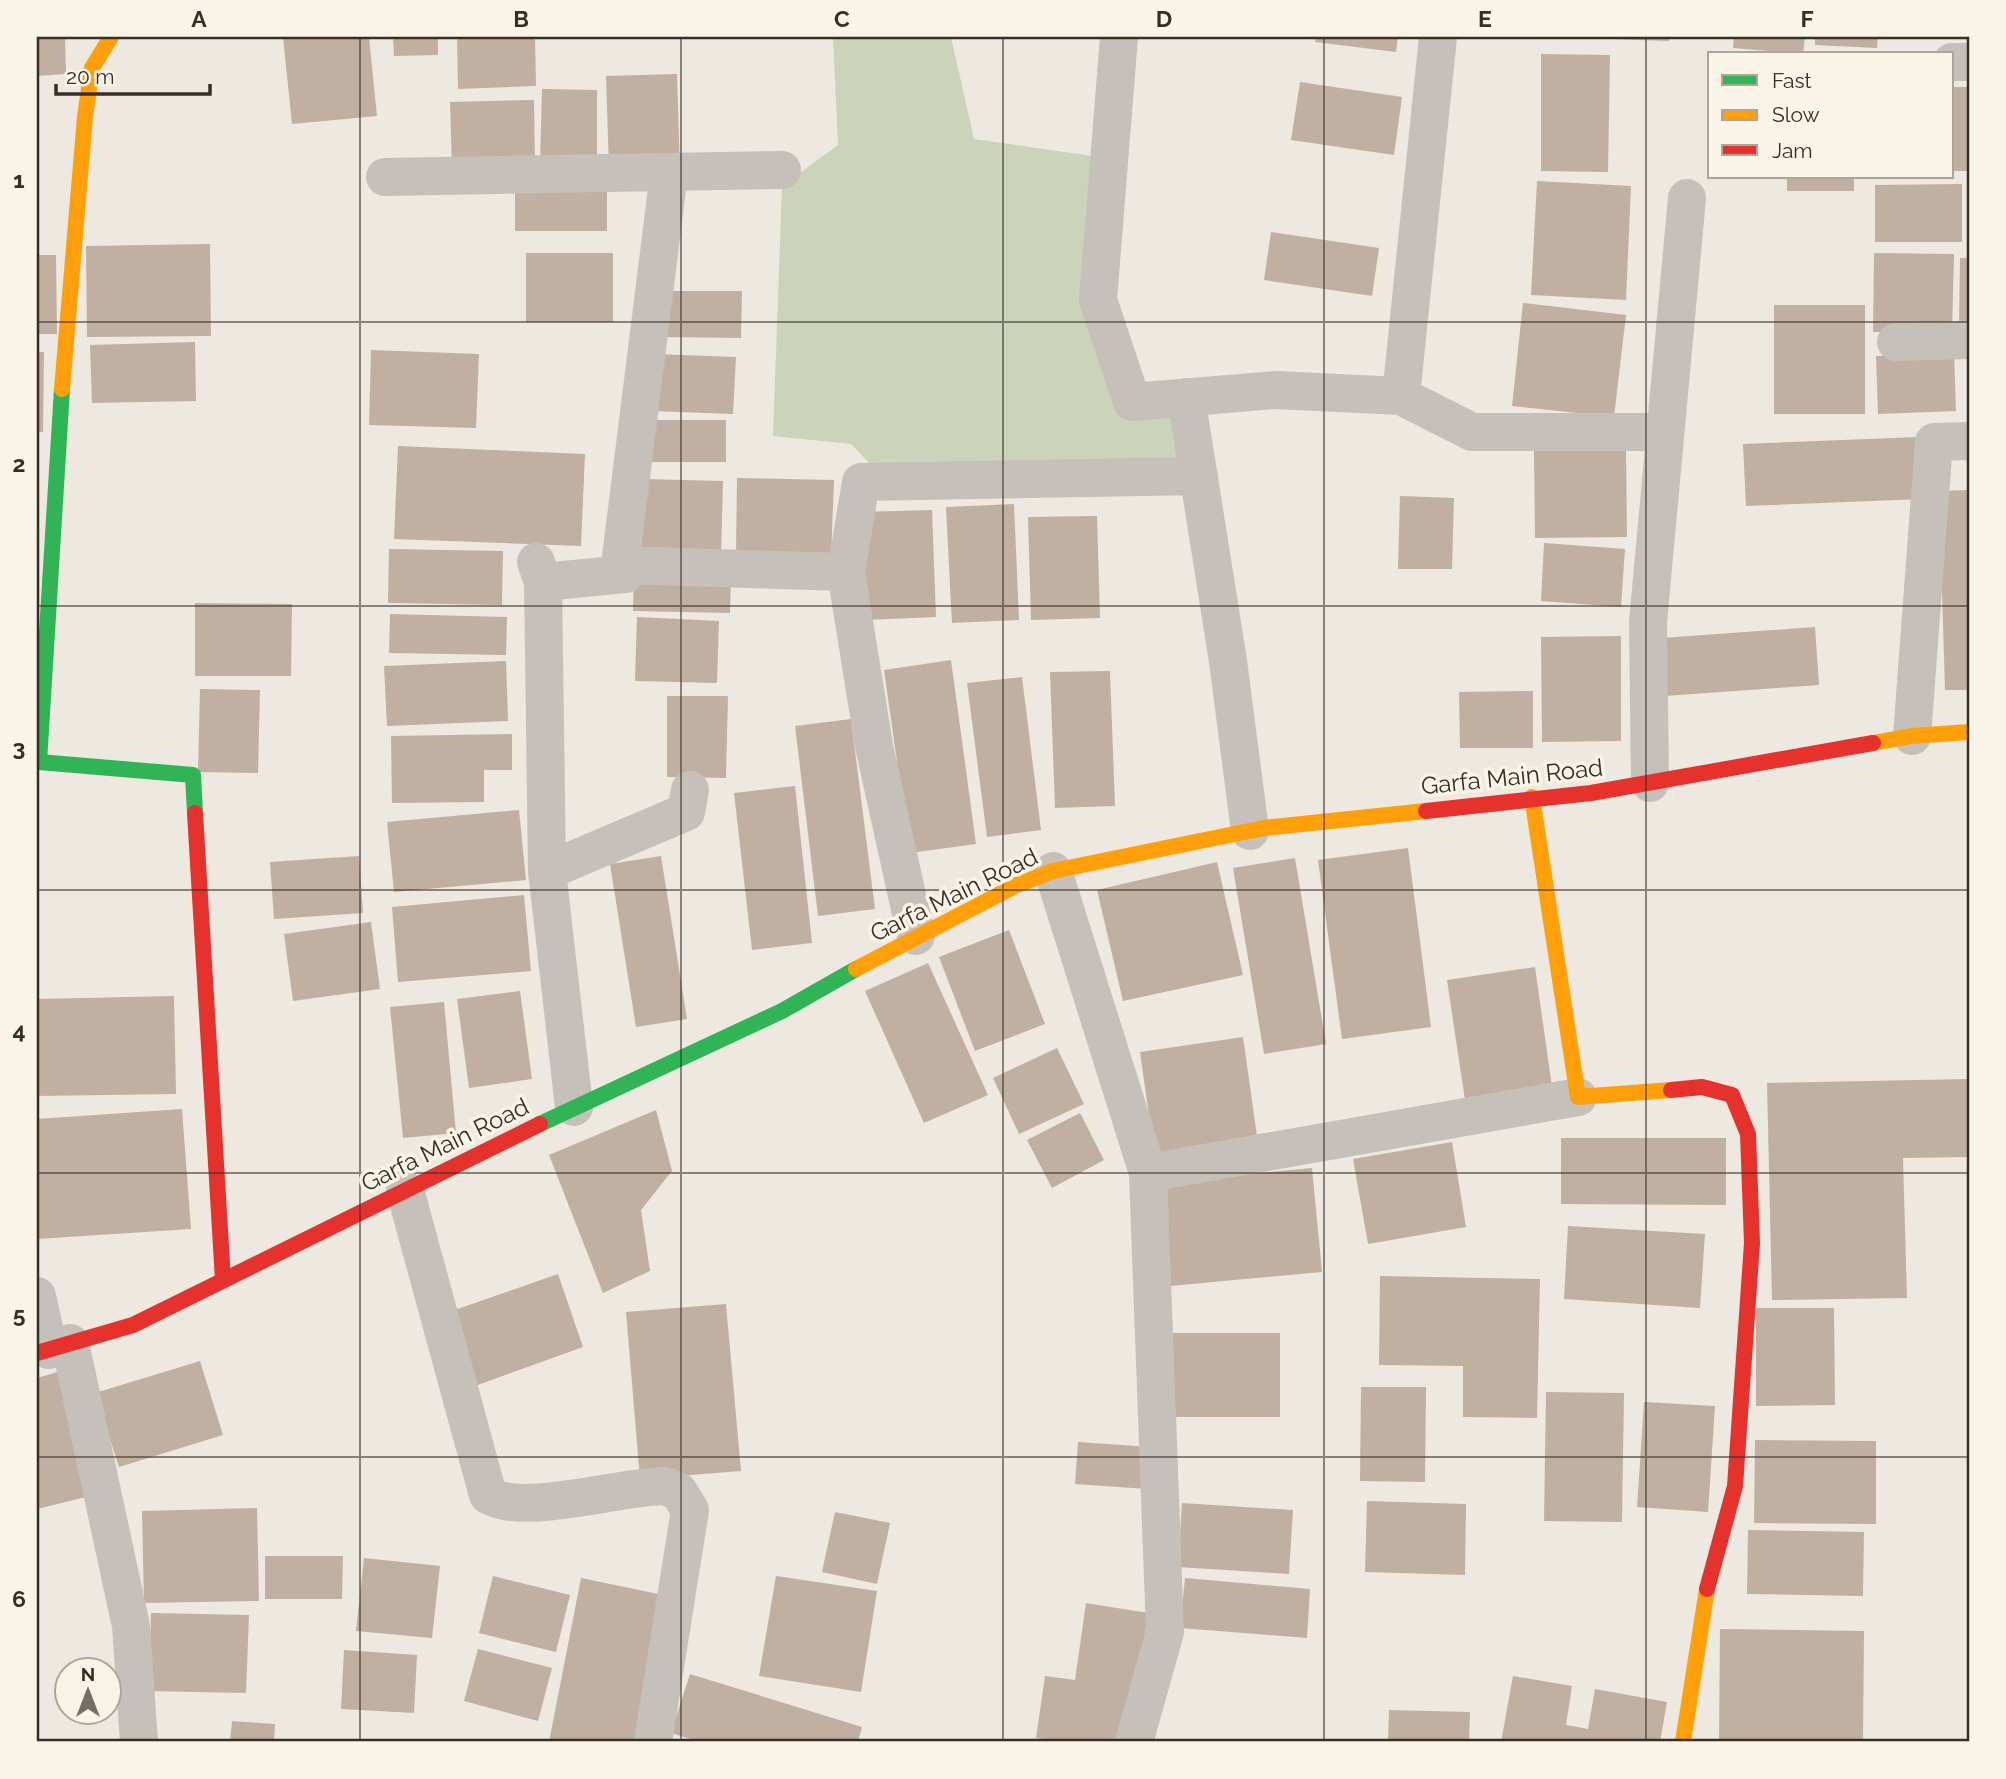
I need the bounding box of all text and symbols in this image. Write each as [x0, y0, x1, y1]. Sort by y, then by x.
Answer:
text: A [191, 5, 207, 32]
text: B [513, 5, 529, 32]
text: C [834, 5, 850, 32]
text: D [1156, 5, 1172, 32]
text: E [1478, 5, 1492, 32]
text: F [1800, 5, 1814, 32]
scale bar [56, 52, 210, 96]
legend [1708, 52, 1954, 178]
text: 20 m [66, 64, 114, 89]
text: Fast [1772, 68, 1812, 93]
text: Slow [1772, 102, 1820, 127]
text: Jam [1772, 138, 1813, 163]
text: 1 [13, 166, 25, 193]
text: 2 [13, 450, 25, 477]
text: 3 [13, 734, 25, 761]
street label: Garfa Main Road [1420, 753, 1604, 800]
street label: Garfa Main Road [865, 841, 1042, 948]
text: 4 [12, 1017, 26, 1044]
street label: Garfa Main Road [356, 1091, 533, 1198]
text: 5 [13, 1301, 26, 1328]
text: 6 [12, 1585, 26, 1612]
north arrow [52, 1656, 122, 1726]
text: N [81, 1663, 95, 1685]

